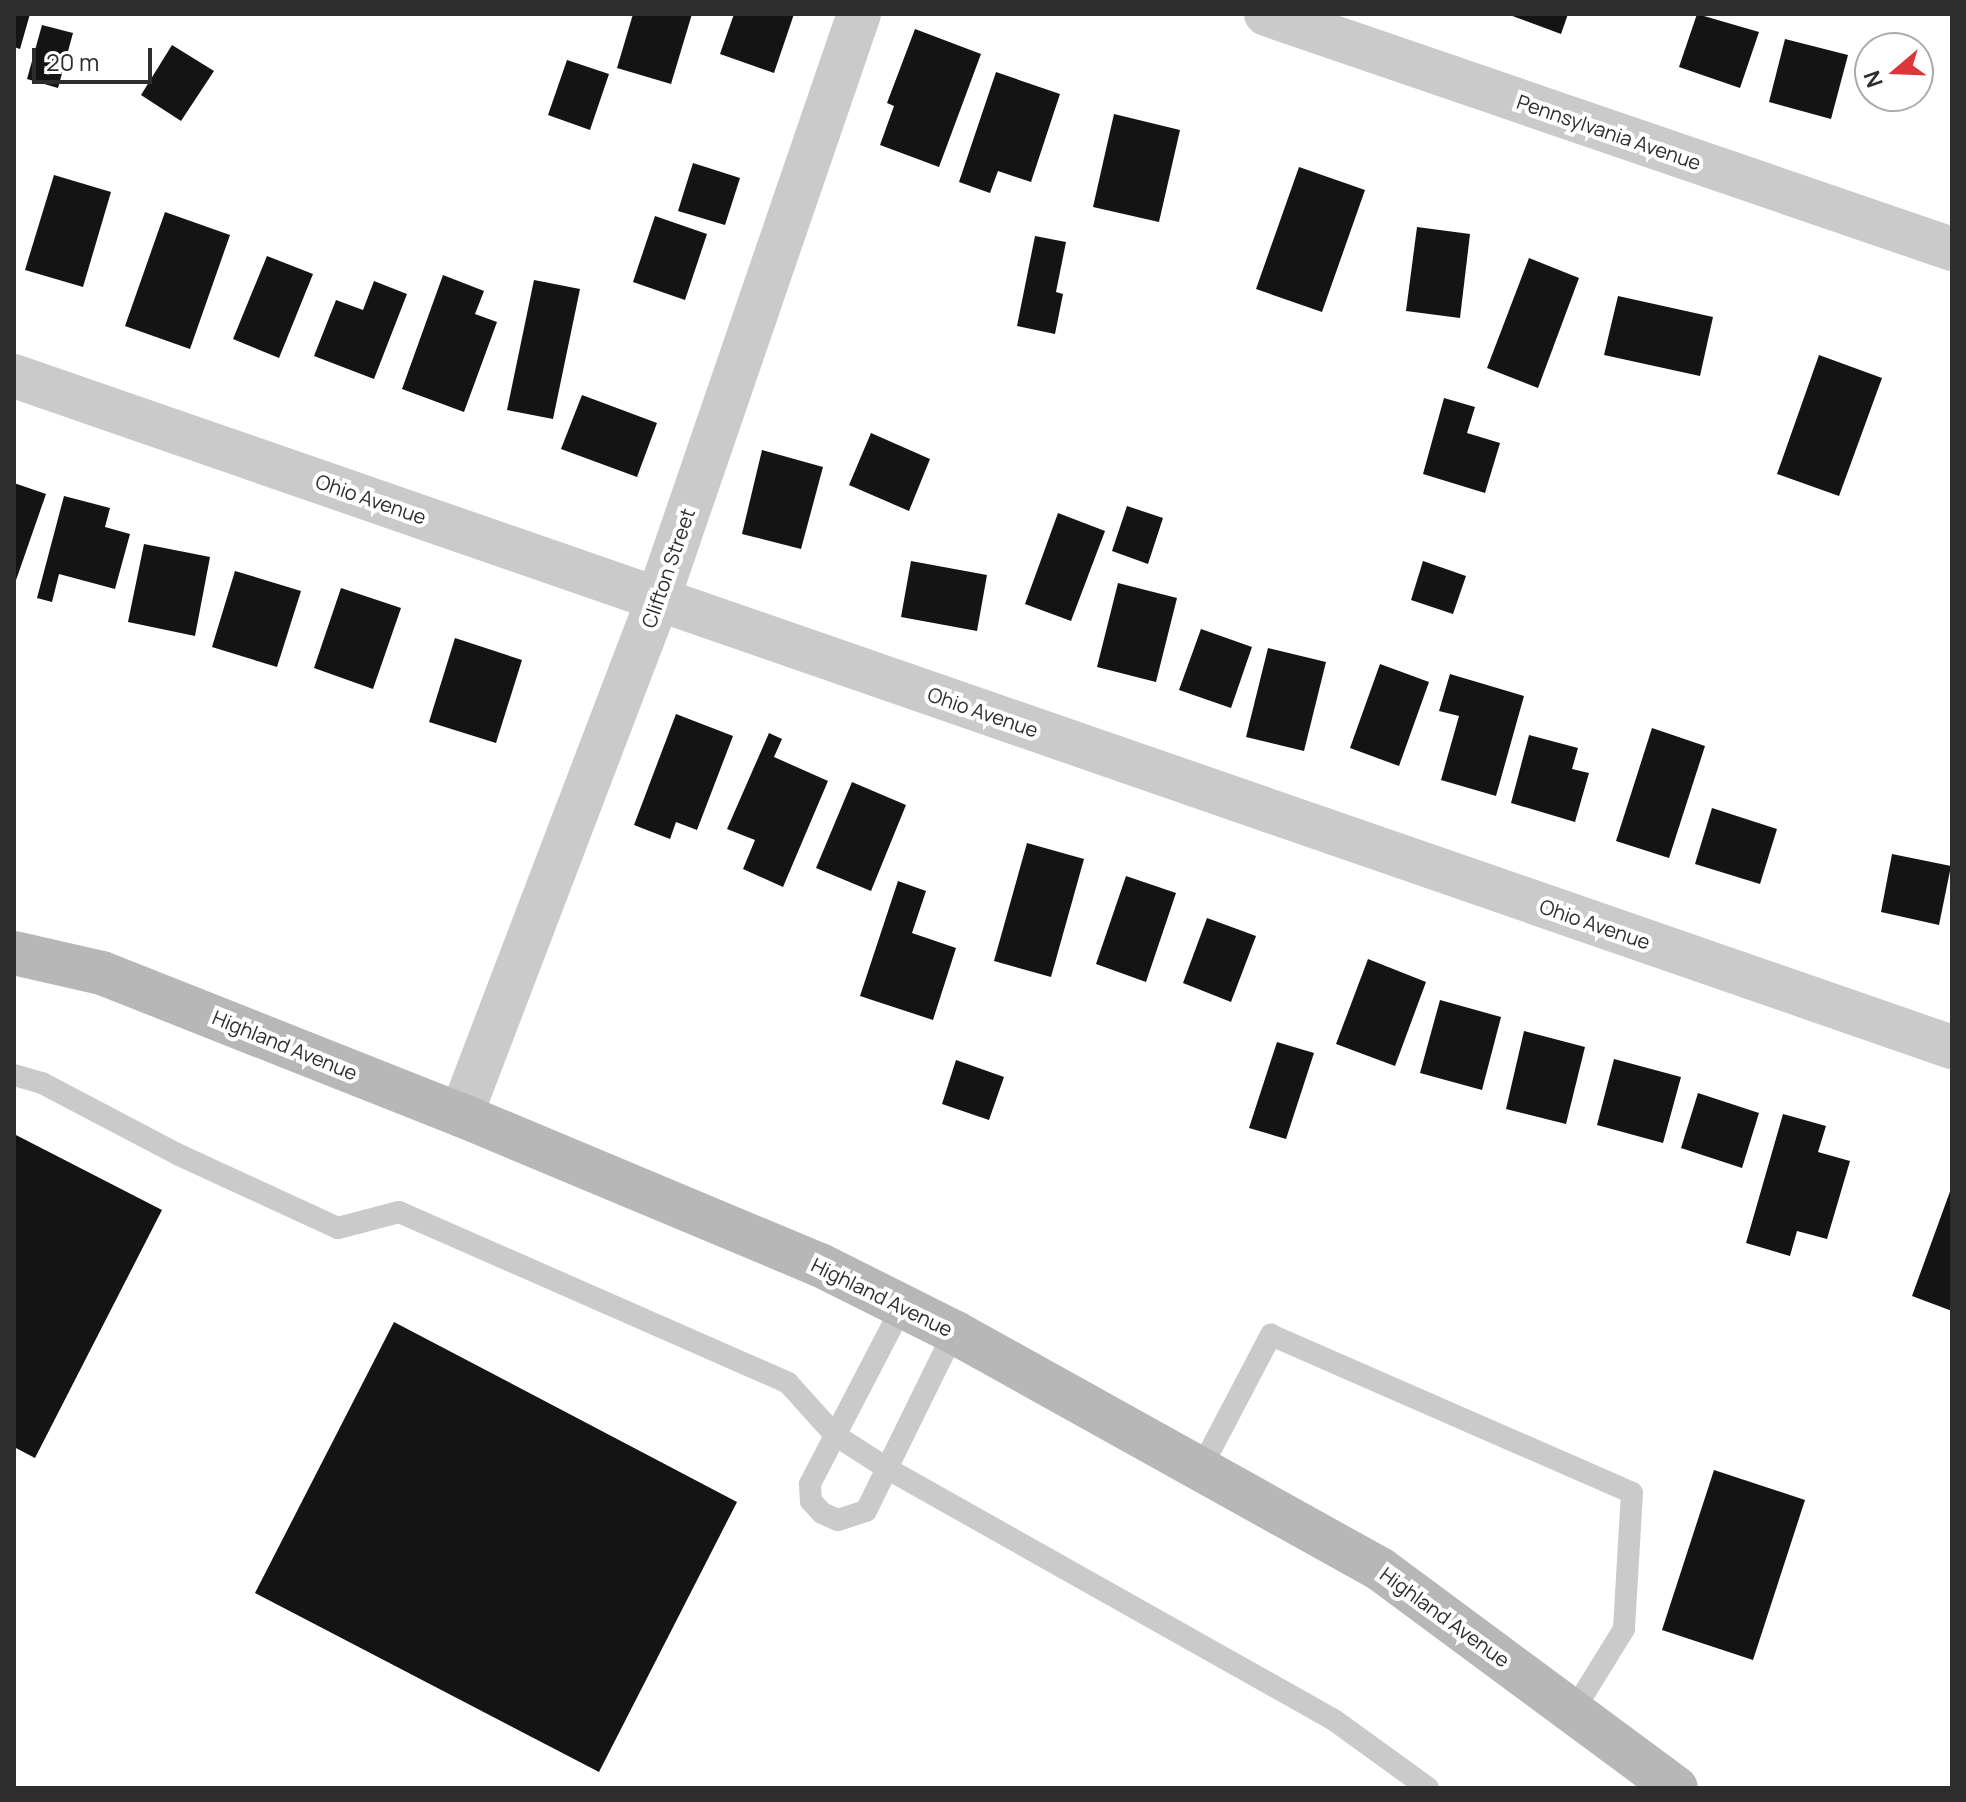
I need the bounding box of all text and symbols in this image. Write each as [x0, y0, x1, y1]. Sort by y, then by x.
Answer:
scale bar [36, 32, 156, 82]
north arrow [1854, 32, 1934, 112]
text: 20 m [46, 45, 99, 78]
text: N [1856, 67, 1890, 92]
street label: Pennsylvania Avenue [1514, 89, 1704, 175]
street label: Ohio Avenue [313, 469, 429, 529]
street label: Clifton Street [636, 505, 700, 631]
street label: Ohio Avenue [925, 682, 1041, 742]
street label: Ohio Avenue [1537, 894, 1653, 954]
street label: Highland Avenue [209, 1005, 361, 1085]
street label: Highland Avenue [808, 1252, 956, 1342]
street label: Highland Avenue [1376, 1562, 1514, 1672]

